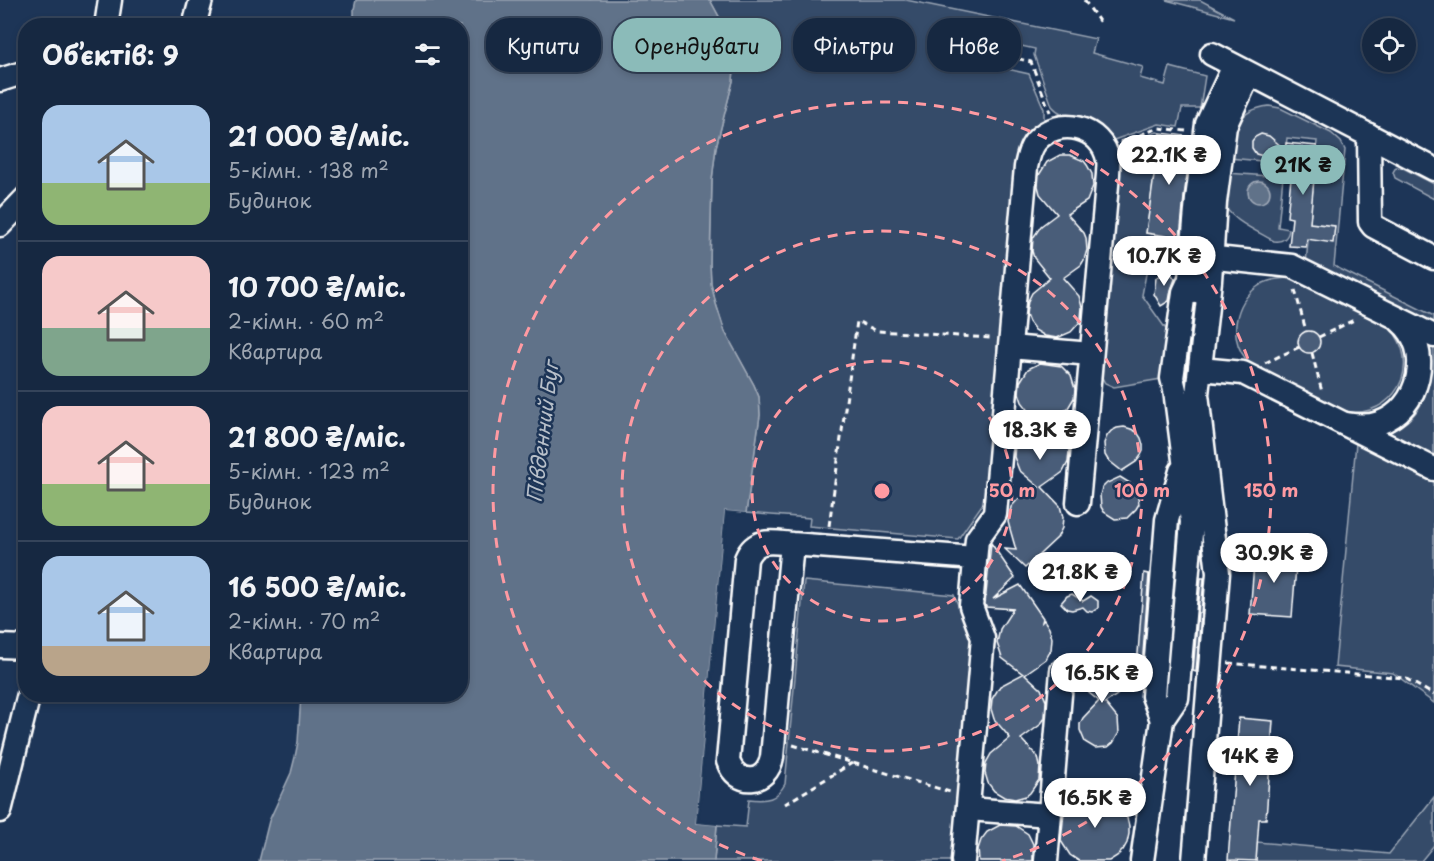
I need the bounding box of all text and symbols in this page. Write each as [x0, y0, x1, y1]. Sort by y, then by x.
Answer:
chip: Купити [486, 18, 601, 72]
chip: Орендувати [613, 18, 781, 72]
chip: Фільтри [793, 18, 915, 72]
chip: Нове [927, 18, 1021, 72]
map controls [1362, 18, 1416, 72]
button: locate [1362, 18, 1416, 72]
text: Об’єктів: 9 [42, 35, 179, 74]
icon: filters [411, 38, 444, 71]
text: 21 000 ₴/міс. [228, 116, 410, 155]
icon: home [90, 129, 162, 201]
pin: 22.1K ₴ [1114, 135, 1224, 186]
text: 22.1K ₴ [1131, 139, 1207, 169]
pin: 21K ₴ [1261, 145, 1345, 196]
text: 21K ₴ [1274, 149, 1332, 179]
text: 5-кімн. · 138 m² [228, 155, 389, 185]
text: Будинок [228, 185, 311, 215]
pin: 10.7K ₴ [1109, 236, 1219, 287]
text: 10.7K ₴ [1127, 240, 1201, 270]
text: 10 700 ₴/міс. [228, 267, 406, 306]
icon: home [90, 280, 162, 352]
text: 2-кімн. · 60 m² [228, 306, 384, 336]
text: Квартира [228, 336, 322, 366]
water label: Південний Буг [518, 357, 566, 504]
pin: 18.3K ₴ [985, 410, 1095, 461]
text: 18.3K ₴ [1003, 414, 1077, 444]
text: 21 800 ₴/міс. [228, 417, 406, 456]
icon: home [90, 430, 162, 502]
text: 5-кімн. · 123 m² [228, 456, 390, 486]
text: 50 m [989, 476, 1035, 503]
text: 100 m [1114, 476, 1170, 503]
text: 150 m [1244, 476, 1298, 503]
centre of rings [872, 481, 892, 501]
text: Будинок [228, 486, 311, 516]
pin: 30.9K ₴ [1219, 533, 1329, 584]
text: 30.9K ₴ [1234, 537, 1314, 567]
pin: 21.8K ₴ [1025, 552, 1135, 603]
text: 21.8K ₴ [1042, 556, 1118, 586]
text: 16 500 ₴/міс. [228, 567, 407, 606]
icon: home [90, 580, 162, 652]
text: 2-кімн. · 70 m² [228, 606, 380, 636]
text: Квартира [228, 636, 322, 666]
pin: 16.5K ₴ [1047, 653, 1157, 704]
text: 16.5K ₴ [1065, 657, 1139, 687]
pin: 14K ₴ [1208, 736, 1292, 787]
text: 14K ₴ [1221, 740, 1279, 770]
pin: 16.5K ₴ [1040, 778, 1150, 829]
text: 16.5K ₴ [1058, 782, 1132, 812]

